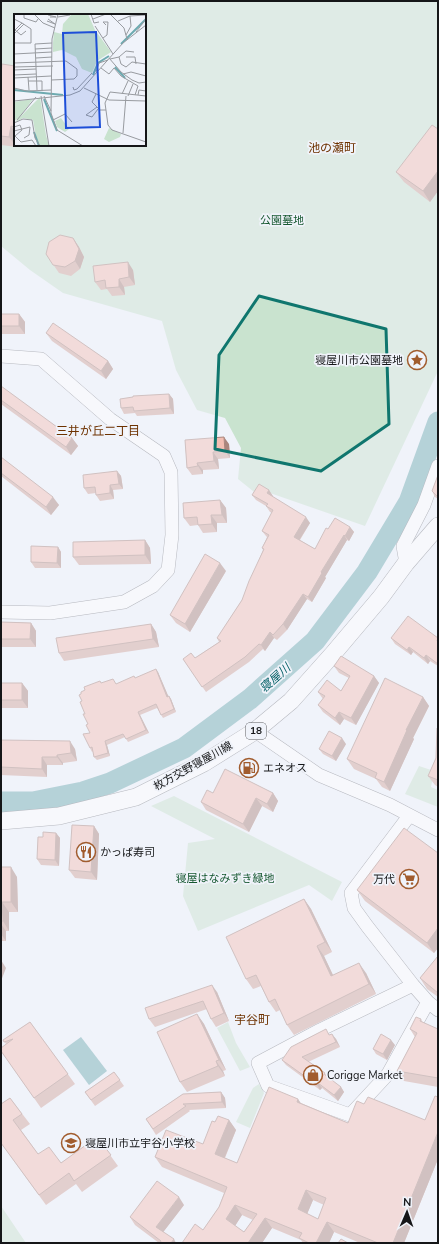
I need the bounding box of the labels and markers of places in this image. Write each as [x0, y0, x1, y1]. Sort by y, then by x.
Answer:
place icon: 寝屋川市公園墓地 [406, 349, 428, 371]
place label: 寝屋川市公園墓地 [315, 353, 403, 368]
fuel station icon: エネオス [238, 757, 260, 779]
place label: エネオス [263, 761, 307, 776]
restaurant icon: かっぱ寿司 [75, 841, 97, 863]
place label: かっぱ寿司 [100, 845, 155, 860]
supermarket icon: 万代 [398, 868, 420, 890]
place label: 万代 [373, 872, 395, 887]
shop icon: Corigge Market [302, 1064, 324, 1086]
place label: Corigge Market [327, 1068, 403, 1083]
school or university icon: 寝屋川市立宇谷小学校 [60, 1132, 82, 1154]
place label: 寝屋川市立宇谷小学校 [85, 1136, 195, 1151]

